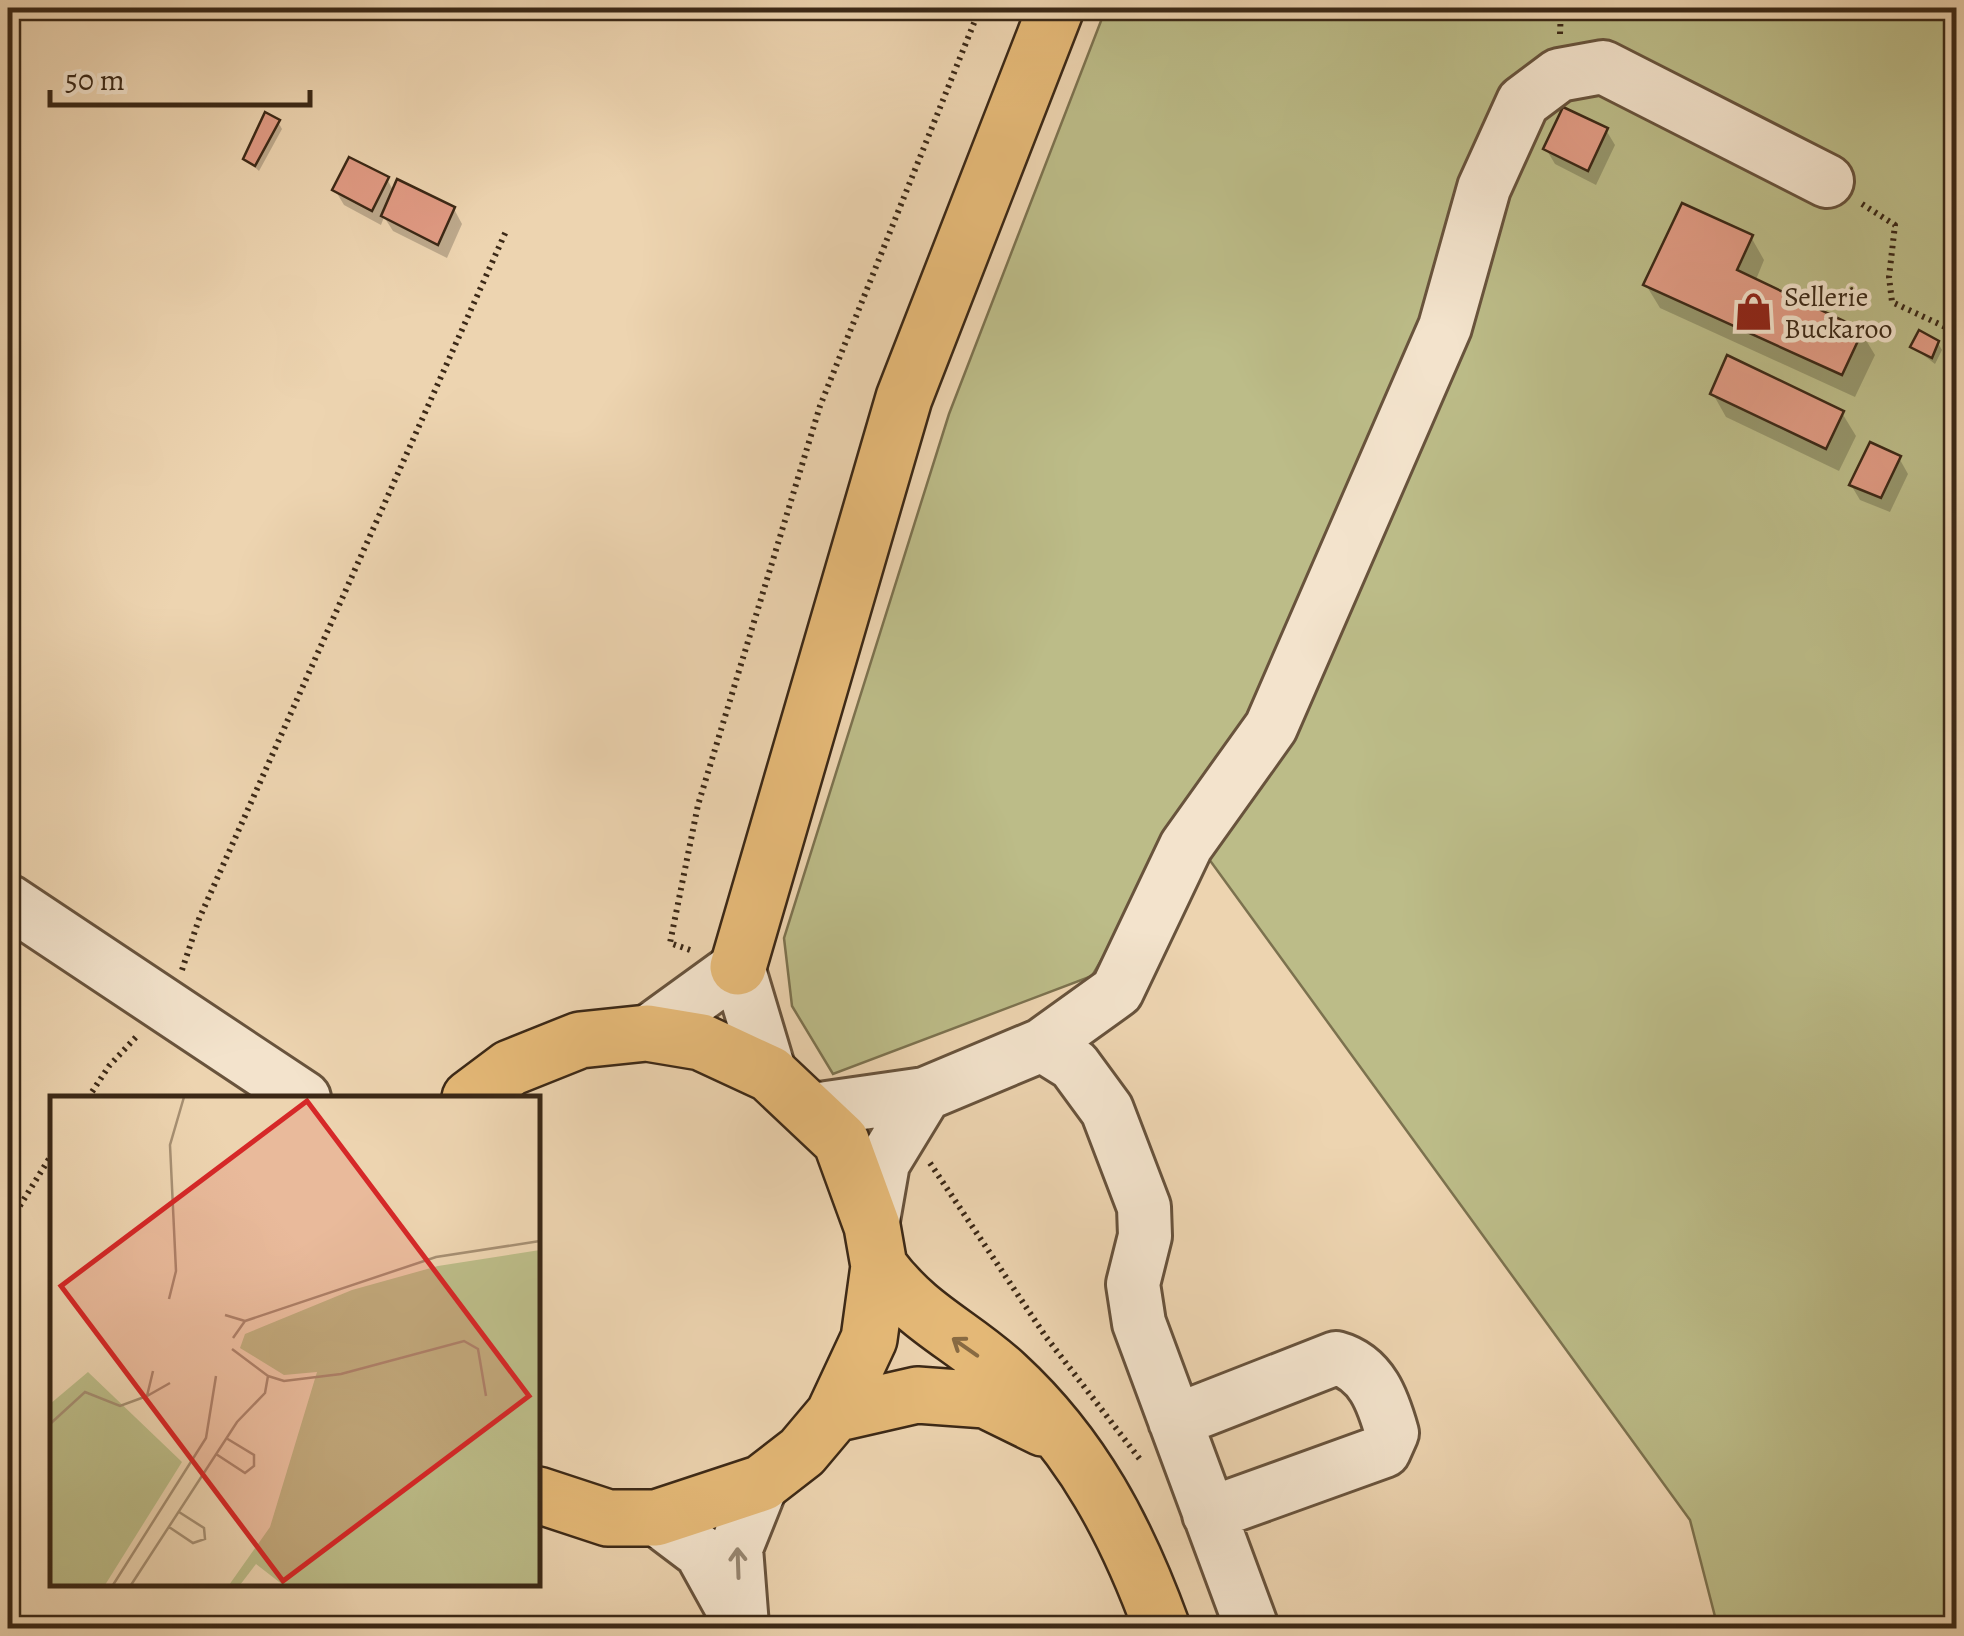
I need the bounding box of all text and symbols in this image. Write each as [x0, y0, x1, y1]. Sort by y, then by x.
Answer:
scale bar [50, 45, 310, 107]
text: 50 m [65, 60, 125, 100]
place label: Sellerie Buckaroo [1784, 278, 1892, 348]
shop icon: Sellerie Buckaroo [1733, 291, 1775, 333]
inset map [50, 1096, 540, 1586]
one-way arrow [952, 1337, 980, 1358]
one-way arrow [728, 1548, 747, 1580]

